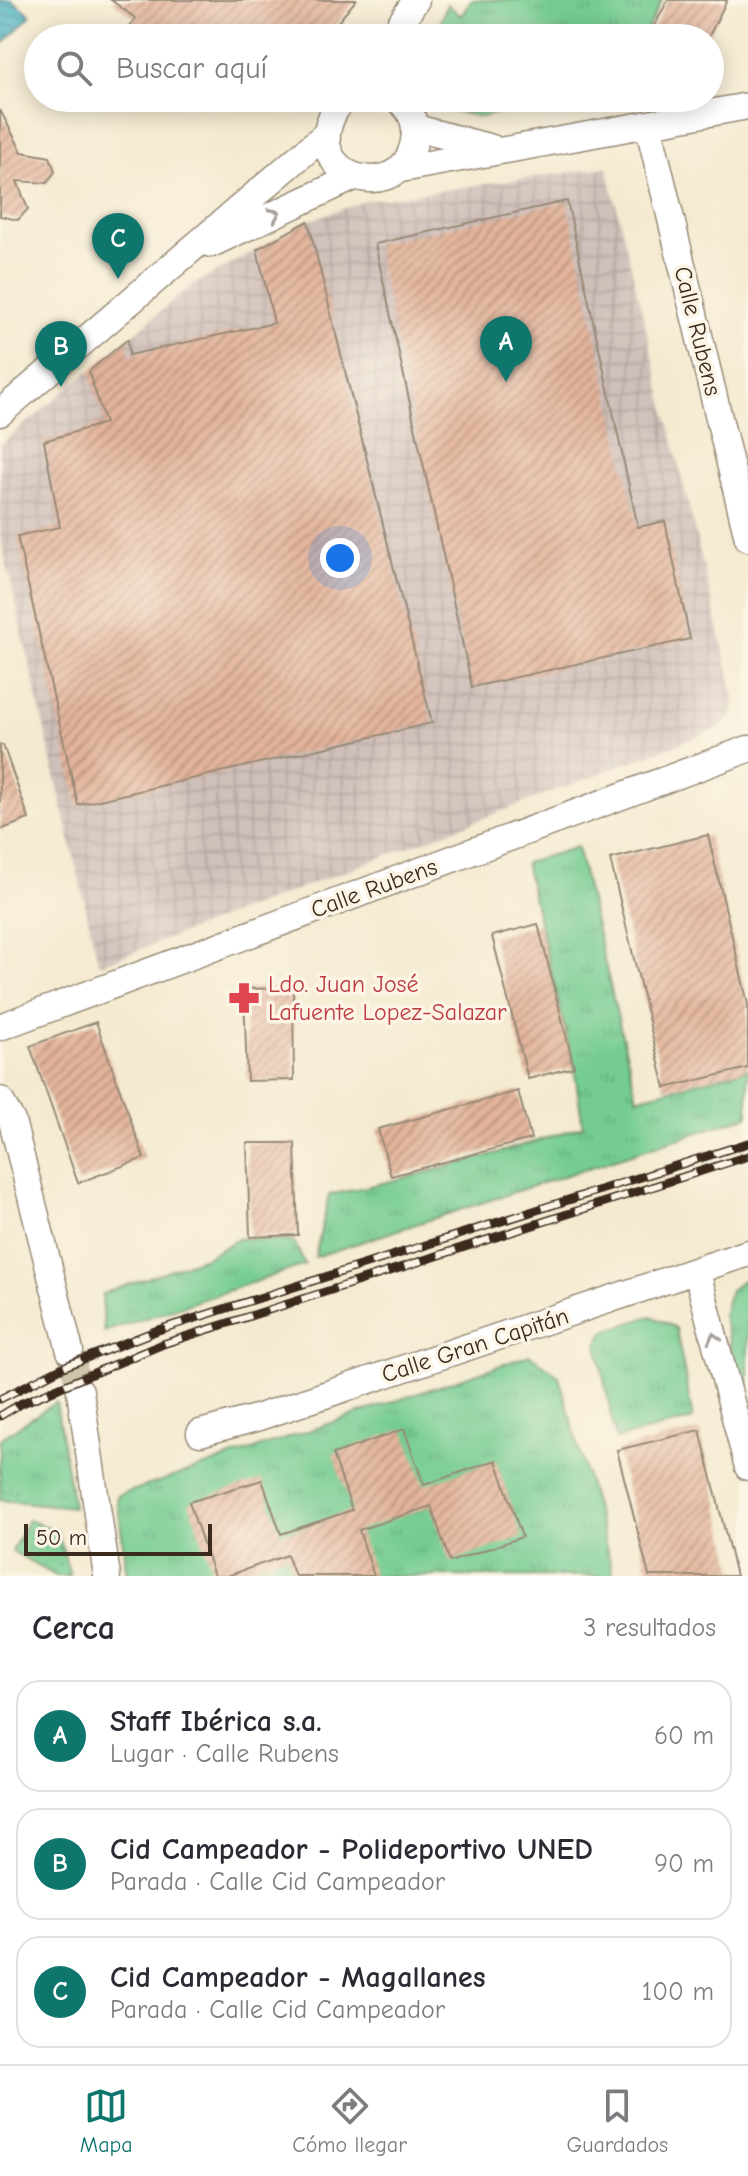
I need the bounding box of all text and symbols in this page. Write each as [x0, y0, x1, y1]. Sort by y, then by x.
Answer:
search box [24, 24, 724, 112]
icon: search [52, 46, 96, 90]
text: Buscar aquí [116, 51, 267, 86]
one-way arrow [266, 208, 281, 224]
pin: C [92, 213, 144, 279]
street label: Calle Rubens [668, 263, 728, 399]
pin: A [480, 316, 532, 382]
pin: B [35, 321, 87, 387]
your location [320, 538, 360, 578]
street label: Calle Rubens [307, 852, 441, 924]
place label: Ldo. Juan José Lafuente Lopez-Salazar [268, 970, 507, 1026]
pharmacy icon: Ldo. Juan José Lafuente Lopez-Salazar [227, 981, 261, 1015]
street label: Calle Gran Capitán [378, 1302, 572, 1388]
one-way arrow [707, 1331, 724, 1345]
scale bar [24, 1520, 212, 1556]
text: 50 m [36, 1525, 87, 1551]
text: Cerca [32, 1608, 115, 1648]
text: 3 resultados [583, 1613, 716, 1643]
text: Staff Ibérica s.a. [110, 1704, 322, 1739]
text: A [53, 1721, 67, 1751]
text: 60 m [654, 1721, 714, 1751]
text: Lugar · Calle Rubens [110, 1739, 339, 1769]
text: Cid Campeador - Polideportivo UNED [110, 1832, 593, 1867]
text: B [52, 1849, 68, 1879]
text: 90 m [654, 1849, 714, 1879]
text: Parada · Calle Cid Campeador [110, 1867, 445, 1897]
text: Cid Campeador - Magallanes [110, 1960, 486, 1995]
text: C [52, 1977, 68, 2007]
text: 100 m [642, 1977, 714, 2007]
text: Parada · Calle Cid Campeador [110, 1995, 445, 2025]
tab: Mapa [80, 2084, 133, 2158]
tab: Cómo llegar [292, 2084, 407, 2158]
tab: Guardados [566, 2084, 668, 2158]

